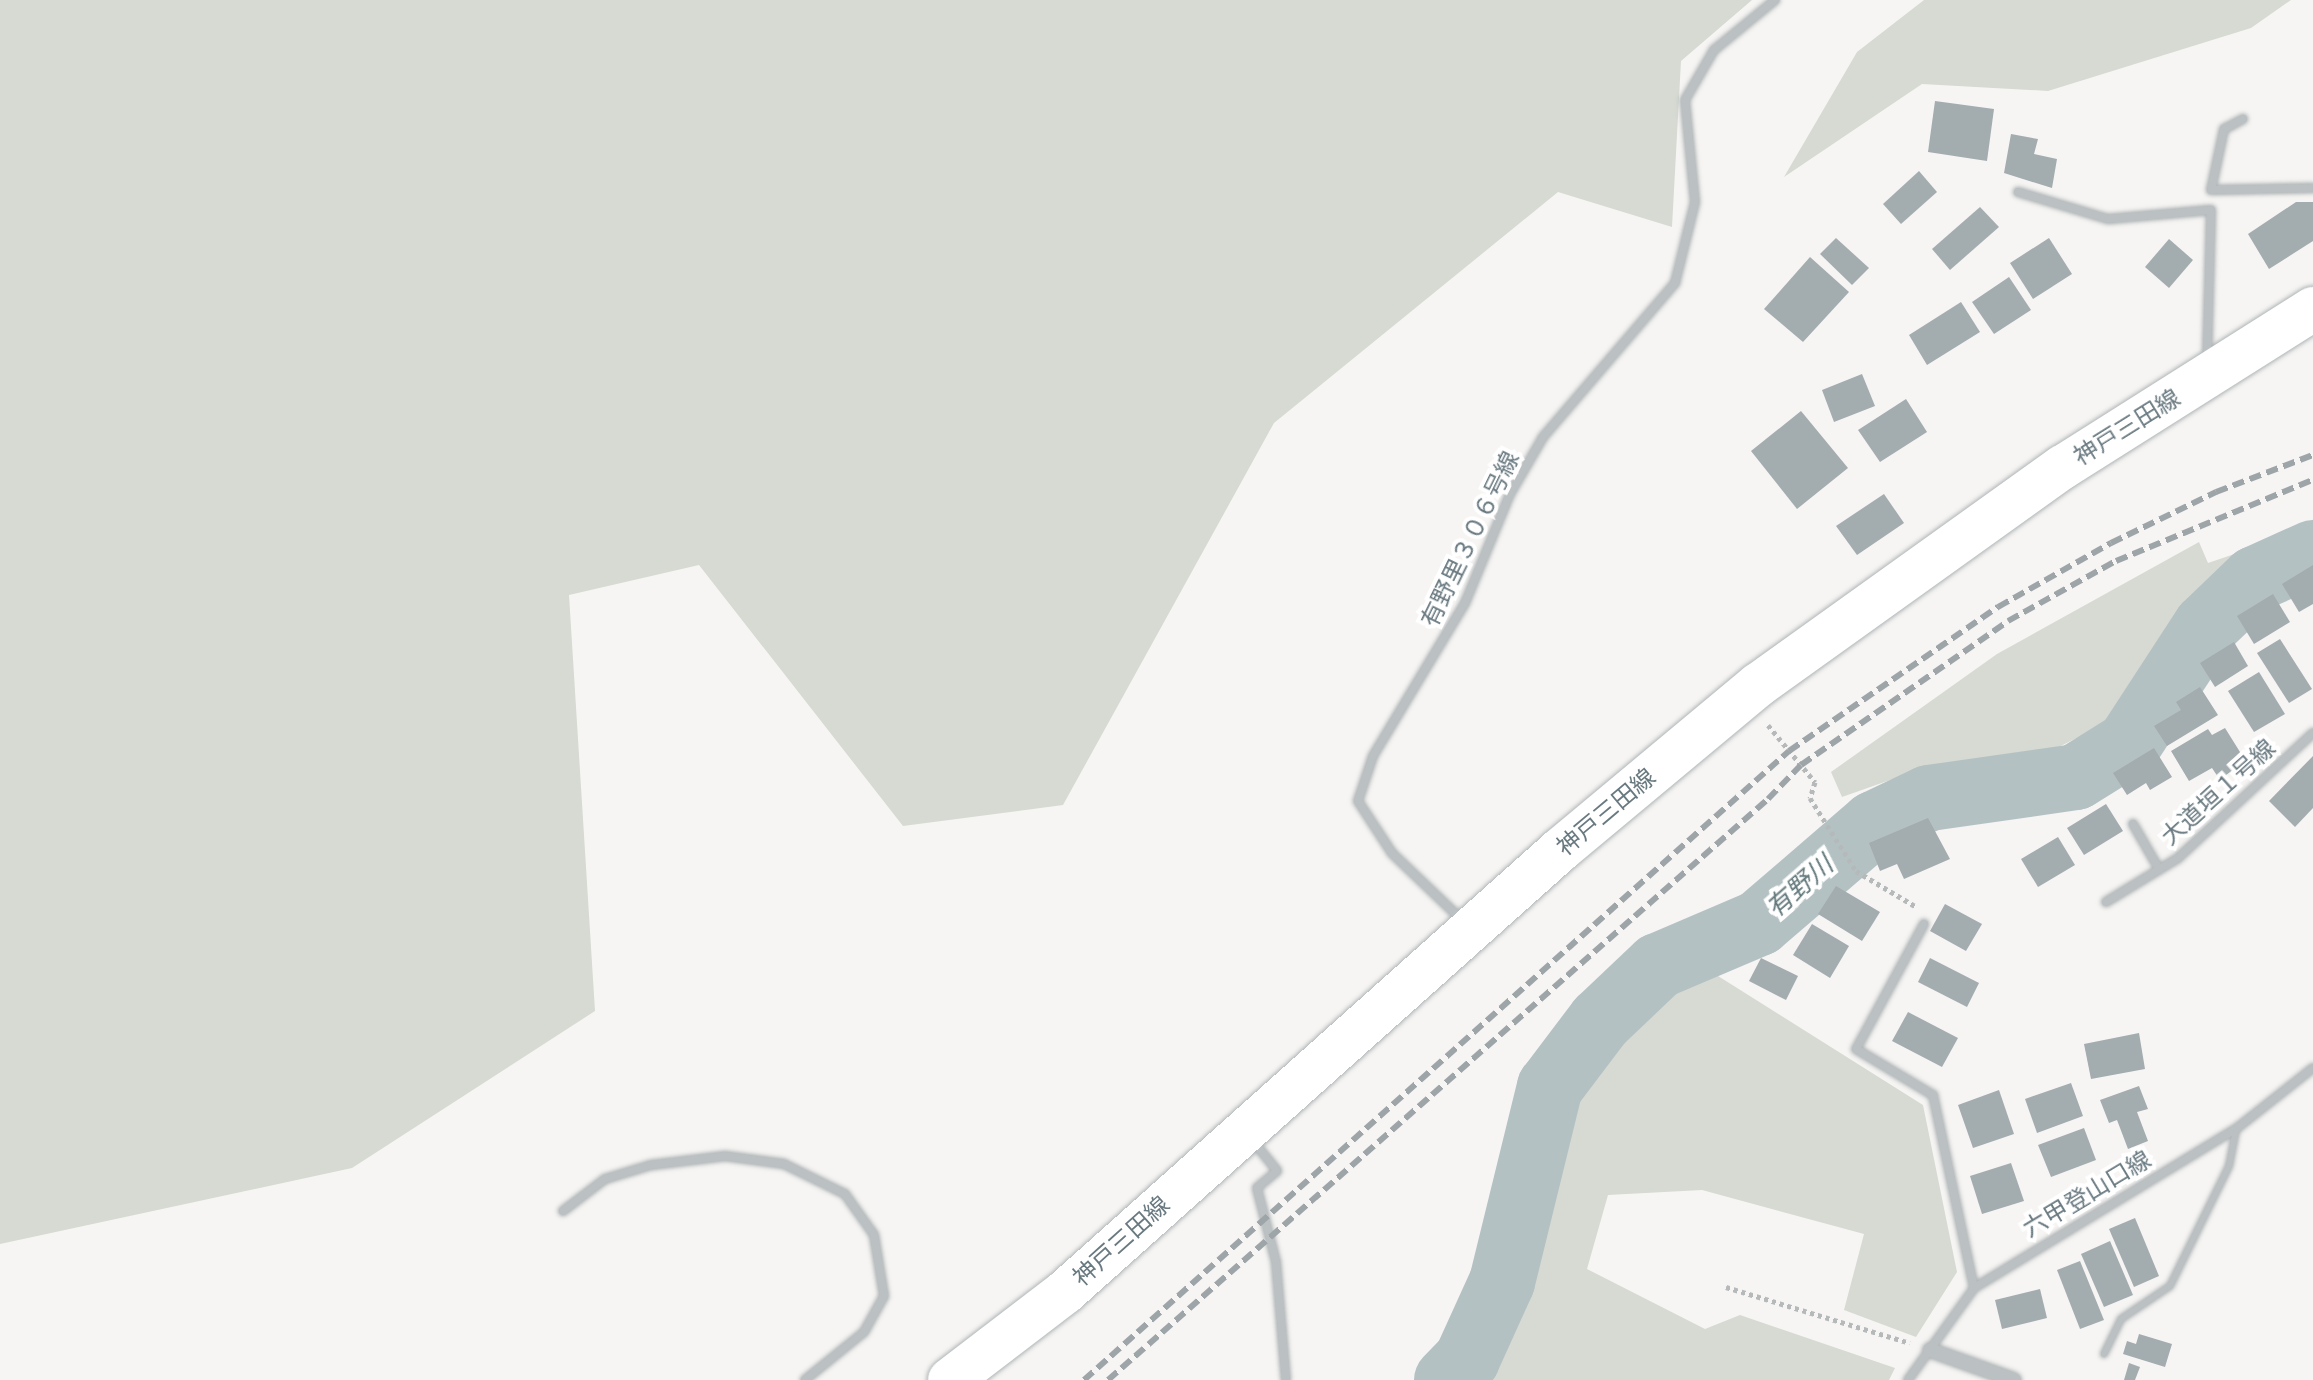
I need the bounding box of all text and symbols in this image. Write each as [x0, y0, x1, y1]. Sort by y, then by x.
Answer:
street label: 神戸三田線 [2068, 383, 2186, 471]
street label: 有野里３０６号線 [1415, 446, 1525, 632]
street label: 大道垣１号線 [2155, 733, 2281, 851]
street label: 神戸三田線 [1551, 762, 1661, 862]
water label: 有野川 [1760, 850, 1840, 924]
street label: 六甲登山口線 [2018, 1145, 2156, 1243]
street label: 神戸三田線 [1067, 1190, 1175, 1292]

